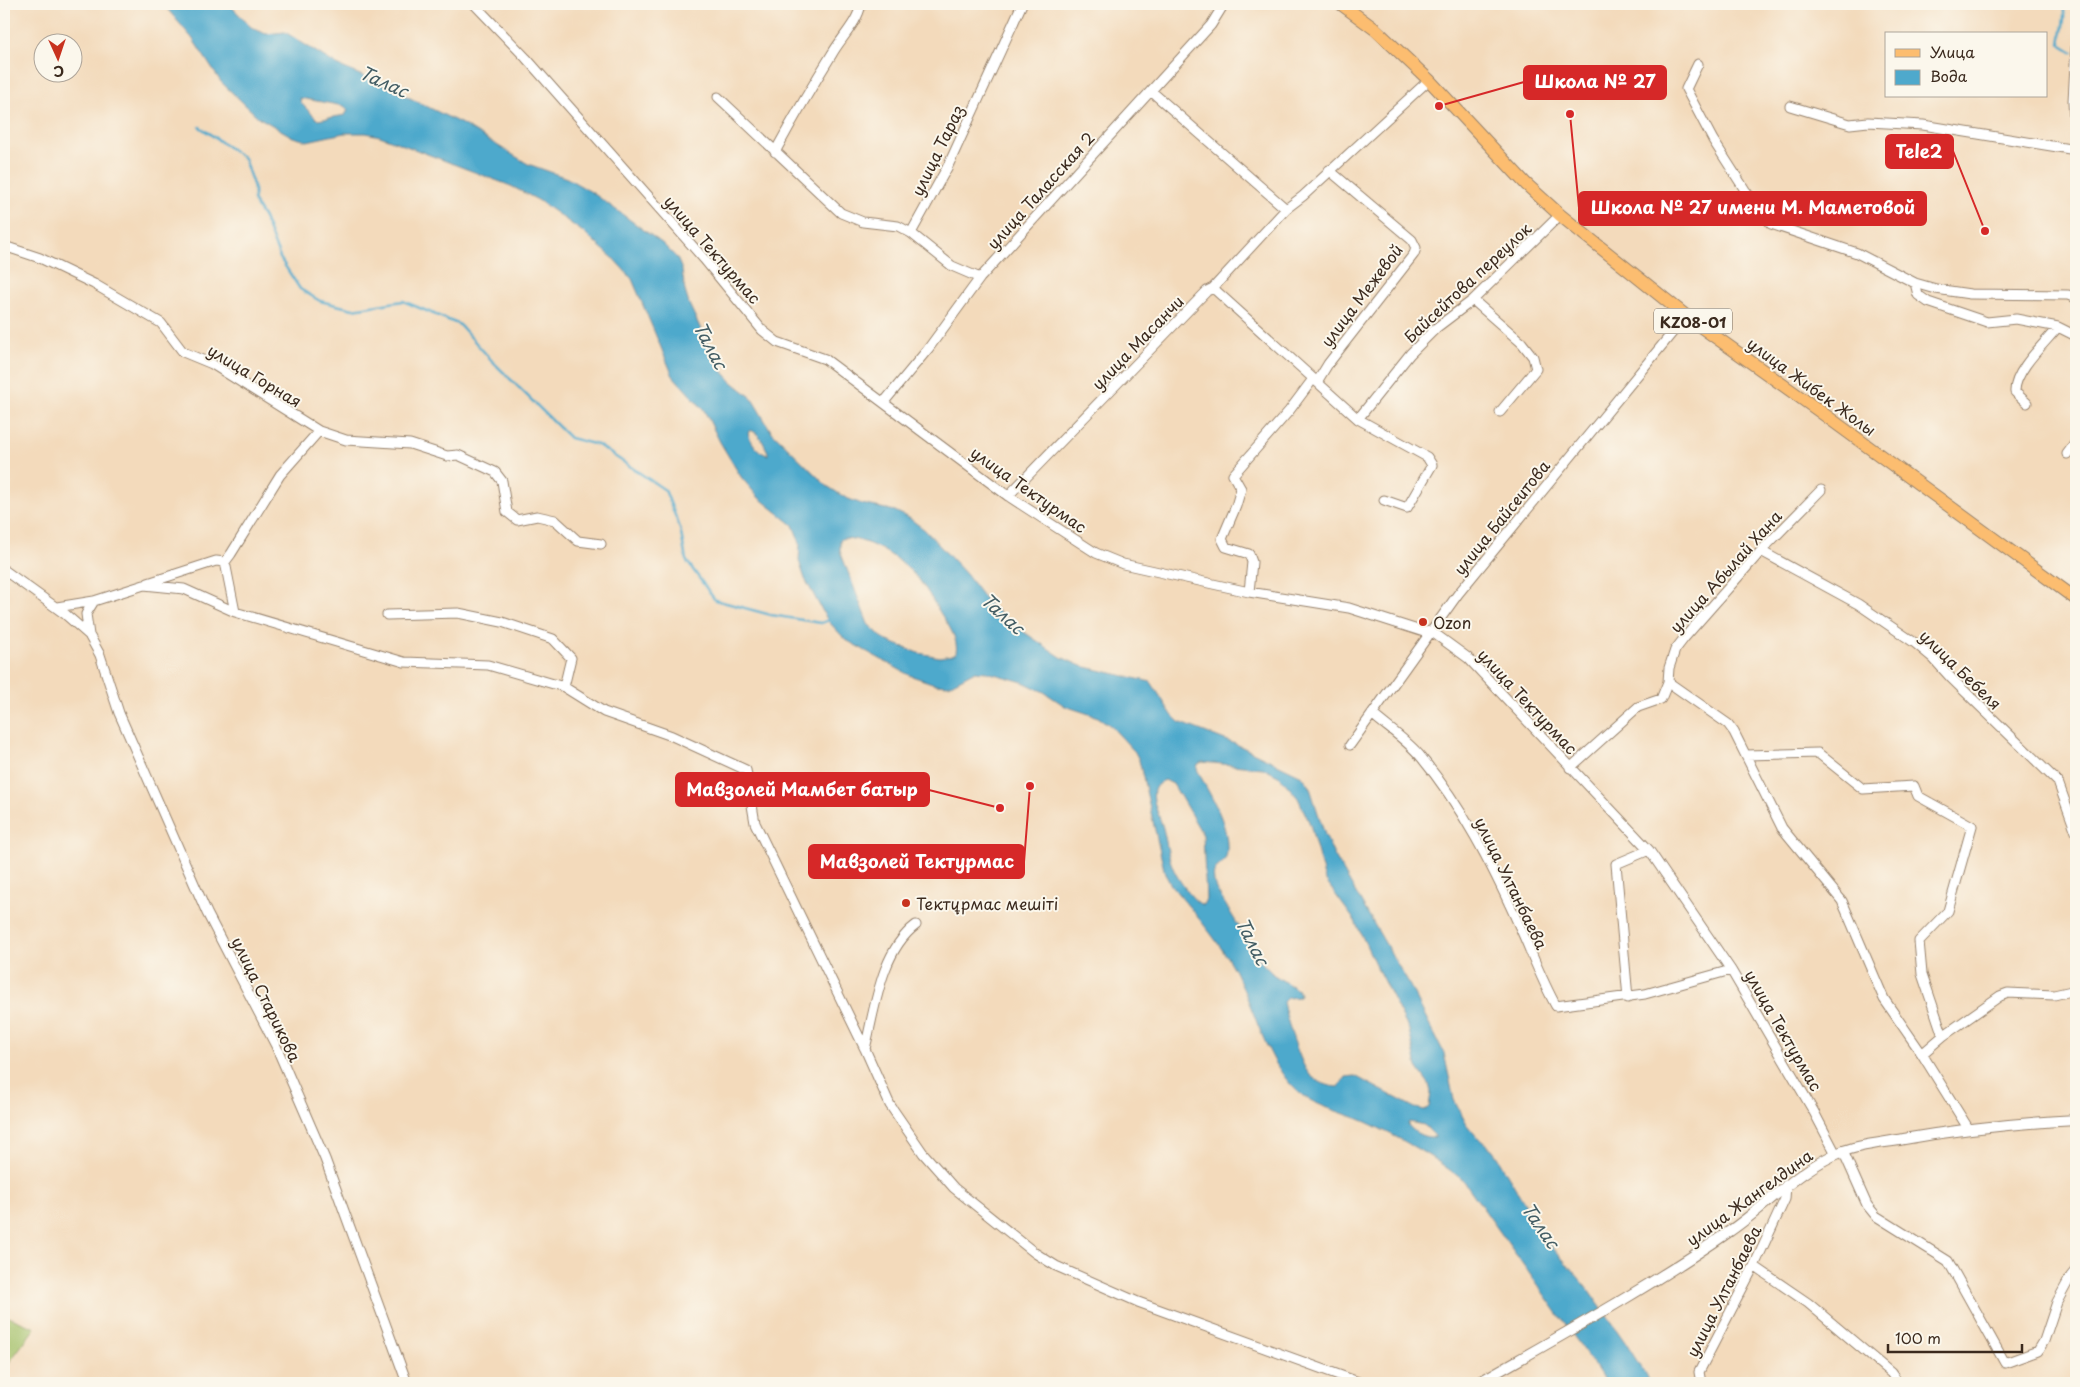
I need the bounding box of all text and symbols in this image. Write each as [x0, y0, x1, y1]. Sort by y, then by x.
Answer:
north arrow [32, 32, 82, 82]
legend [1885, 32, 2048, 98]
text: Улица [1930, 40, 1975, 63]
water label: Талас [355, 58, 415, 105]
text: С [53, 61, 65, 82]
text: Вода [1930, 64, 1968, 87]
callout: Школа № 27 [1524, 66, 1666, 99]
text: Школа № 27 [1534, 67, 1656, 94]
street label: улица Тараз [905, 100, 969, 200]
street label: улица Таласская 2 [981, 126, 1099, 254]
callout: Tele2 [1886, 135, 1953, 168]
text: Tele2 [1896, 137, 1943, 164]
street label: улица Тектурмас [659, 189, 767, 309]
callout: Школа № 27 имени М. Маметовой [1579, 192, 1926, 225]
text: Школа № 27 имени М. Маметовой [1591, 193, 1915, 220]
street label: Байсейтова переулок [1398, 216, 1536, 348]
street label: улица Межевой [1314, 238, 1408, 352]
street label: улица Масанчи [1086, 289, 1188, 395]
road number: KZ08-01 [1654, 308, 1732, 334]
water label: Талас [687, 316, 736, 376]
street label: улица Жибек Жолы [1743, 331, 1881, 441]
street label: улица Горная [203, 337, 307, 413]
street label: улица Тектурмас [966, 440, 1092, 538]
street label: улица Байсеитова [1447, 454, 1555, 580]
street label: улица Абылай Хана [1663, 504, 1787, 638]
water label: Талас [975, 586, 1033, 642]
place label: Ozon [1433, 610, 1471, 634]
marker: Ozon [1417, 616, 1429, 628]
street label: улица Бебеля [1914, 623, 2008, 715]
street label: улица Тектурмас [1473, 643, 1583, 759]
callout: Мавзолей Мамбет батыр [676, 773, 929, 806]
text: Мавзолей Мамбет батыр [686, 775, 918, 802]
street label: улица Ултанбаева [1470, 813, 1555, 953]
callout: Мавзолей Тектурмас [809, 845, 1024, 878]
text: Мавзолей Тектурмас [820, 847, 1014, 874]
place label: Тектұрмас мешіті [916, 891, 1058, 915]
marker: Тектұрмас мешіті [900, 897, 912, 909]
water label: Талас [1229, 912, 1278, 972]
street label: улица Старикова [226, 932, 308, 1066]
street label: улица Тектурмас [1739, 965, 1829, 1095]
street label: улица Жангелдина [1681, 1143, 1817, 1251]
water label: Талас [1515, 1197, 1568, 1255]
street label: улица Ултанбаева [1679, 1221, 1767, 1361]
scale bar [1888, 1322, 2021, 1354]
text: 100 m [1895, 1326, 1941, 1349]

